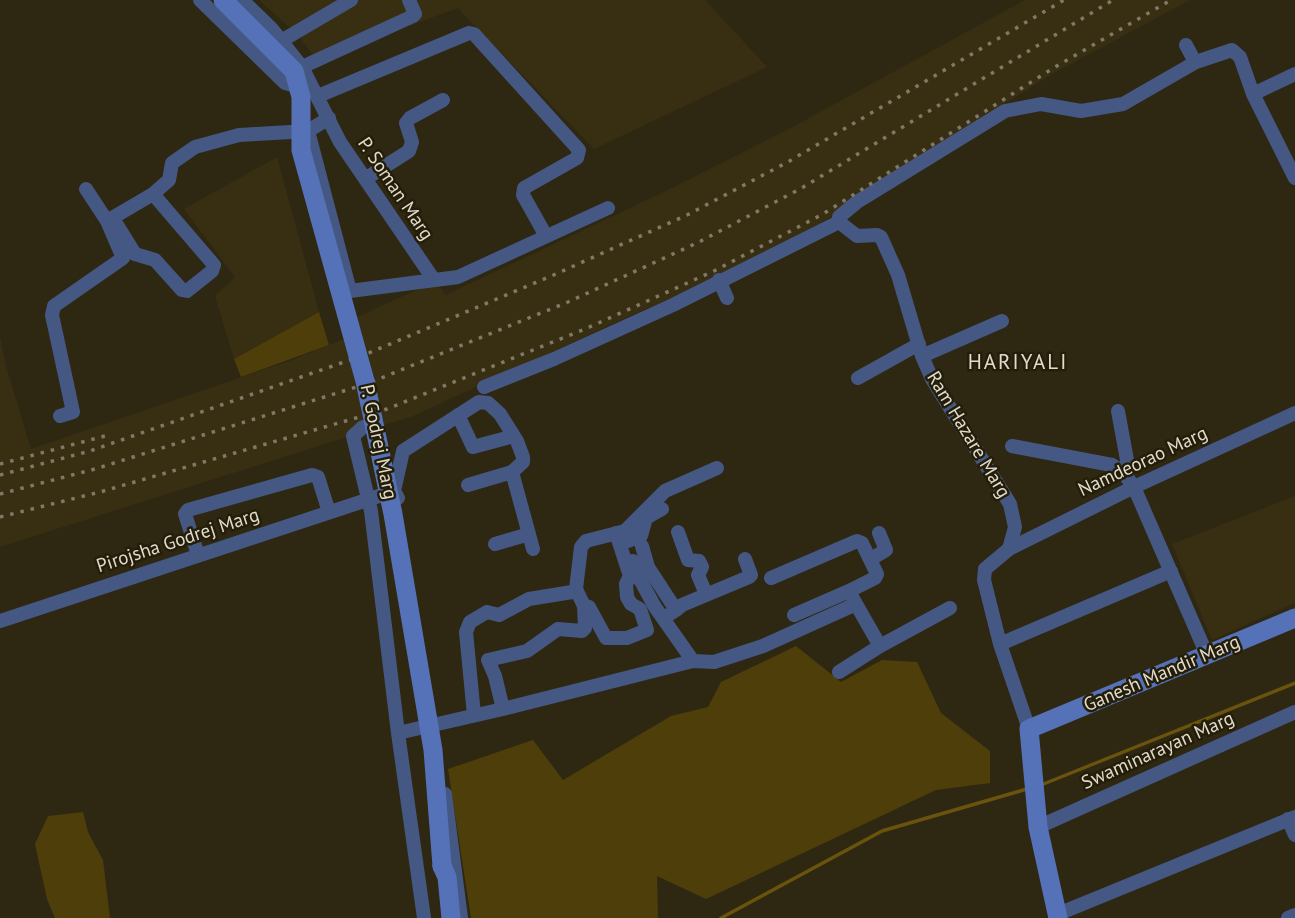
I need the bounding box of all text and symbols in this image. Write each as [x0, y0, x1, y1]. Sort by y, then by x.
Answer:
street label: P. Soman Marg [352, 133, 438, 245]
district label: HARIYALI [969, 350, 1067, 376]
street label: Ram Hazare Marg [921, 368, 1015, 502]
street label: P. Godrej Marg [355, 383, 401, 501]
street label: Namdeorao Marg [1075, 422, 1211, 502]
street label: Pirojsha Godrej Marg [94, 504, 262, 578]
street label: Ganesh Mandir Marg [1081, 631, 1243, 717]
street label: Swaminarayan Marg [1078, 707, 1238, 795]

